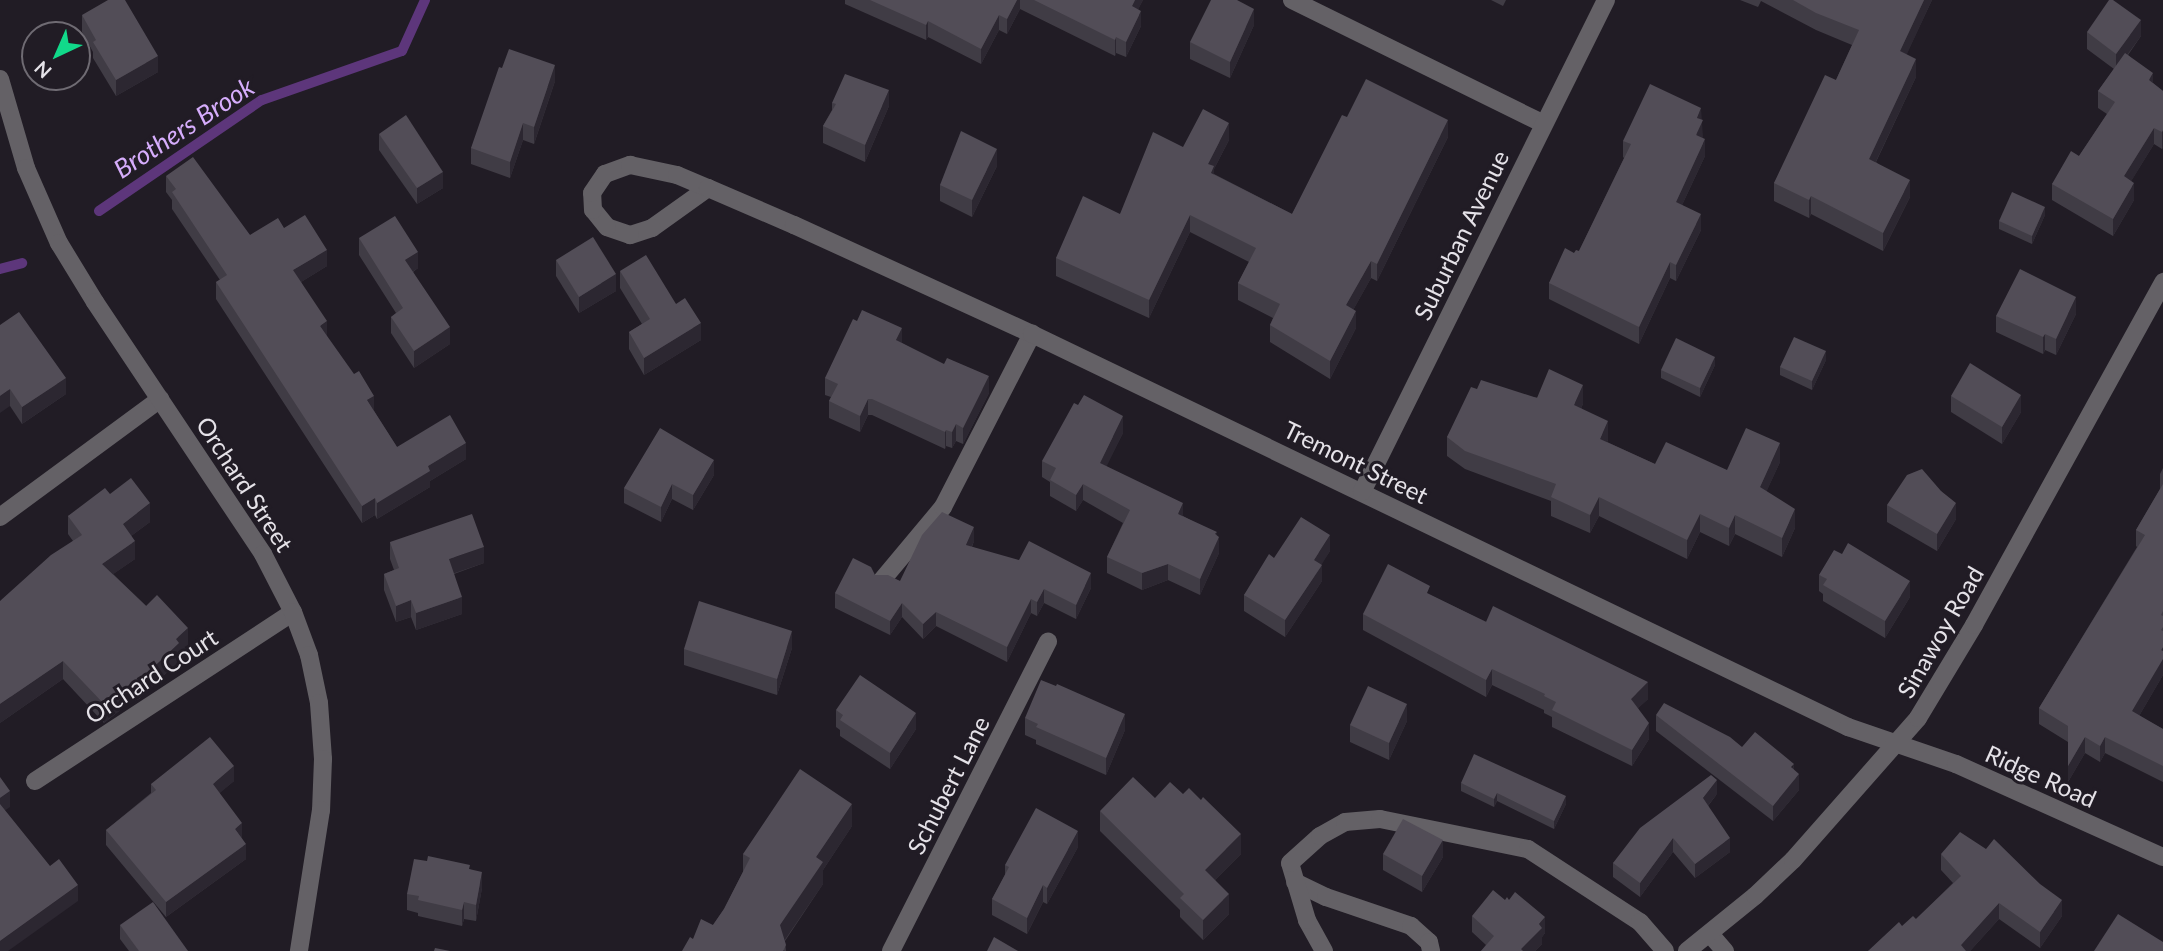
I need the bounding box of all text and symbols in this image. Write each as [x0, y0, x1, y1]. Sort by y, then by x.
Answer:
north arrow [21, 21, 91, 91]
text: N [29, 57, 56, 83]
water label: Brothers Brook [108, 71, 260, 185]
street label: Suburban Avenue [1407, 145, 1515, 325]
street label: Orchard Street [191, 411, 299, 557]
street label: Tremont Street [1279, 415, 1433, 509]
street label: Sinawoy Road [1891, 561, 1989, 703]
street label: Orchard Court [79, 623, 223, 729]
street label: Schubert Lane [901, 711, 995, 859]
street label: Ridge Road [1981, 739, 2101, 813]

